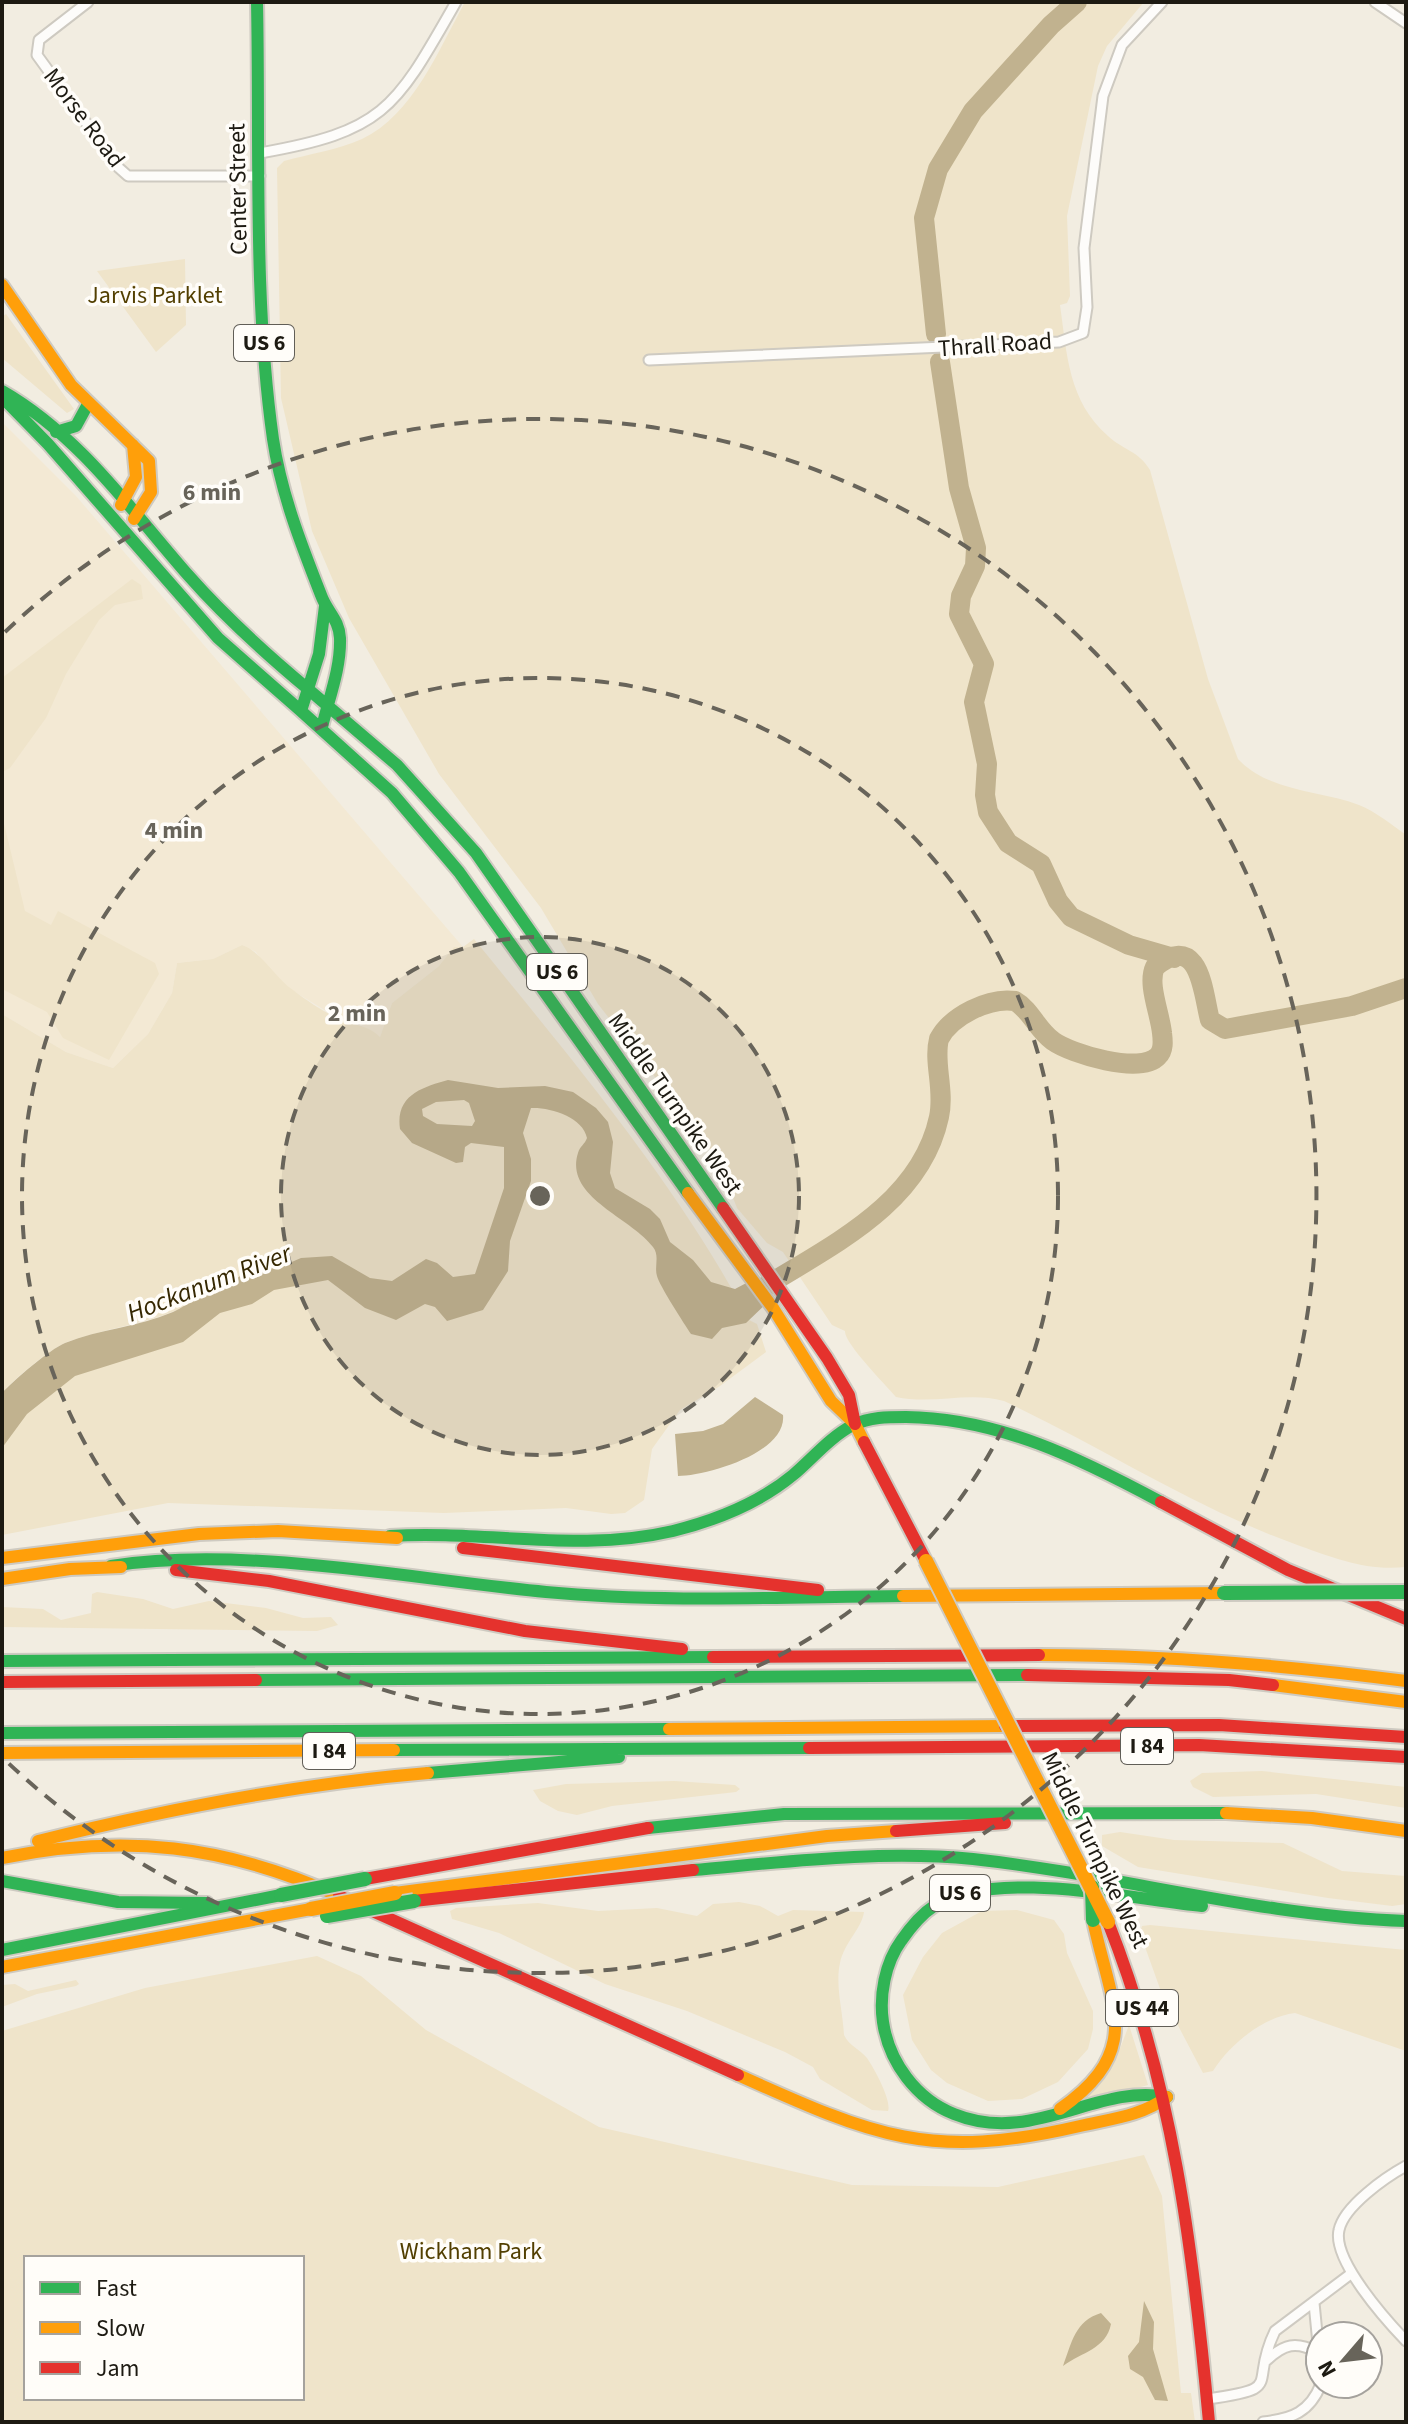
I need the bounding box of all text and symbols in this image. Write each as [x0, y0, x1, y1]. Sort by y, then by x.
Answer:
street label: Morse Road [35, 61, 133, 175]
street label: Center Street [219, 123, 257, 255]
park label: Jarvis Parklet [87, 278, 223, 313]
street label: Thrall Road [937, 324, 1053, 366]
road number: US 6 [234, 325, 294, 361]
text: 6 min [183, 475, 241, 510]
text: 4 min [145, 813, 203, 848]
road number: US 6 [527, 954, 587, 990]
text: 2 min [328, 996, 386, 1031]
street label: Middle Turnpike West [599, 1006, 751, 1202]
centre of rings [526, 1182, 554, 1210]
water label: Hockanum River [121, 1234, 298, 1331]
road number: I 84 [1121, 1728, 1173, 1764]
road number: I 84 [303, 1733, 355, 1769]
street label: Middle Turnpike West [1032, 1746, 1158, 1954]
road number: US 6 [930, 1875, 990, 1911]
road number: US 44 [1106, 1990, 1178, 2026]
park label: Wickham Park [400, 2234, 542, 2269]
legend [24, 2256, 304, 2400]
text: Fast [96, 2271, 137, 2306]
text: Slow [96, 2311, 145, 2346]
north arrow [1304, 2320, 1384, 2400]
text: Jam [96, 2351, 140, 2386]
text: N [1310, 2355, 1345, 2383]

